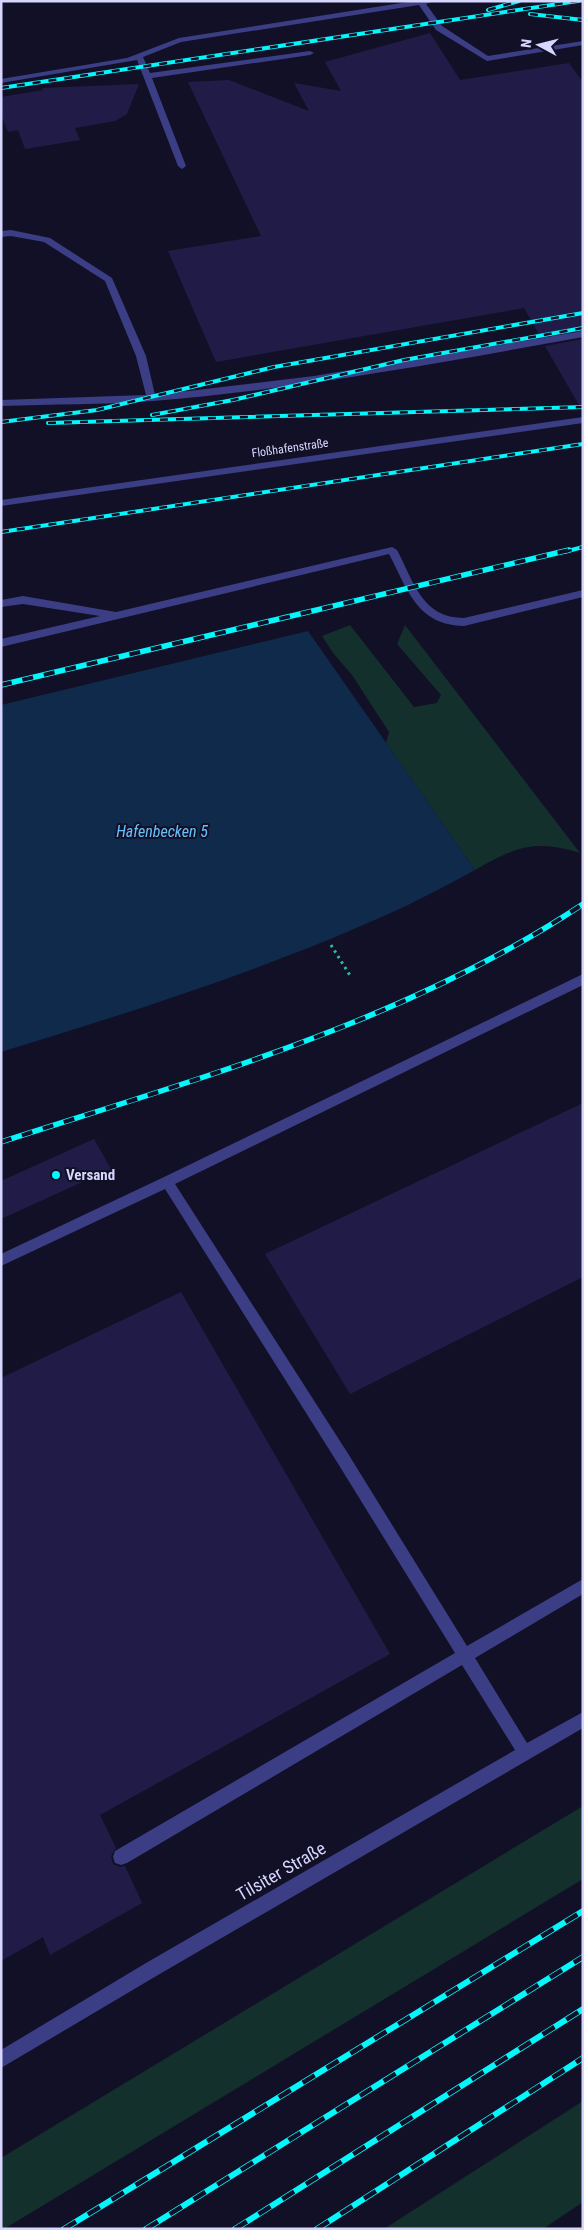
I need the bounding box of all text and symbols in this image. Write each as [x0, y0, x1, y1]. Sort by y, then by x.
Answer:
north arrow [514, 20, 564, 70]
text: N [518, 38, 535, 49]
street label: Floßhafenstraße [251, 436, 330, 460]
water label: Hafenbecken 5 [116, 822, 208, 841]
place label: Versand [66, 1166, 115, 1184]
marker: Versand [50, 1169, 62, 1181]
street label: Tilsiter Straße [233, 1837, 329, 1905]

